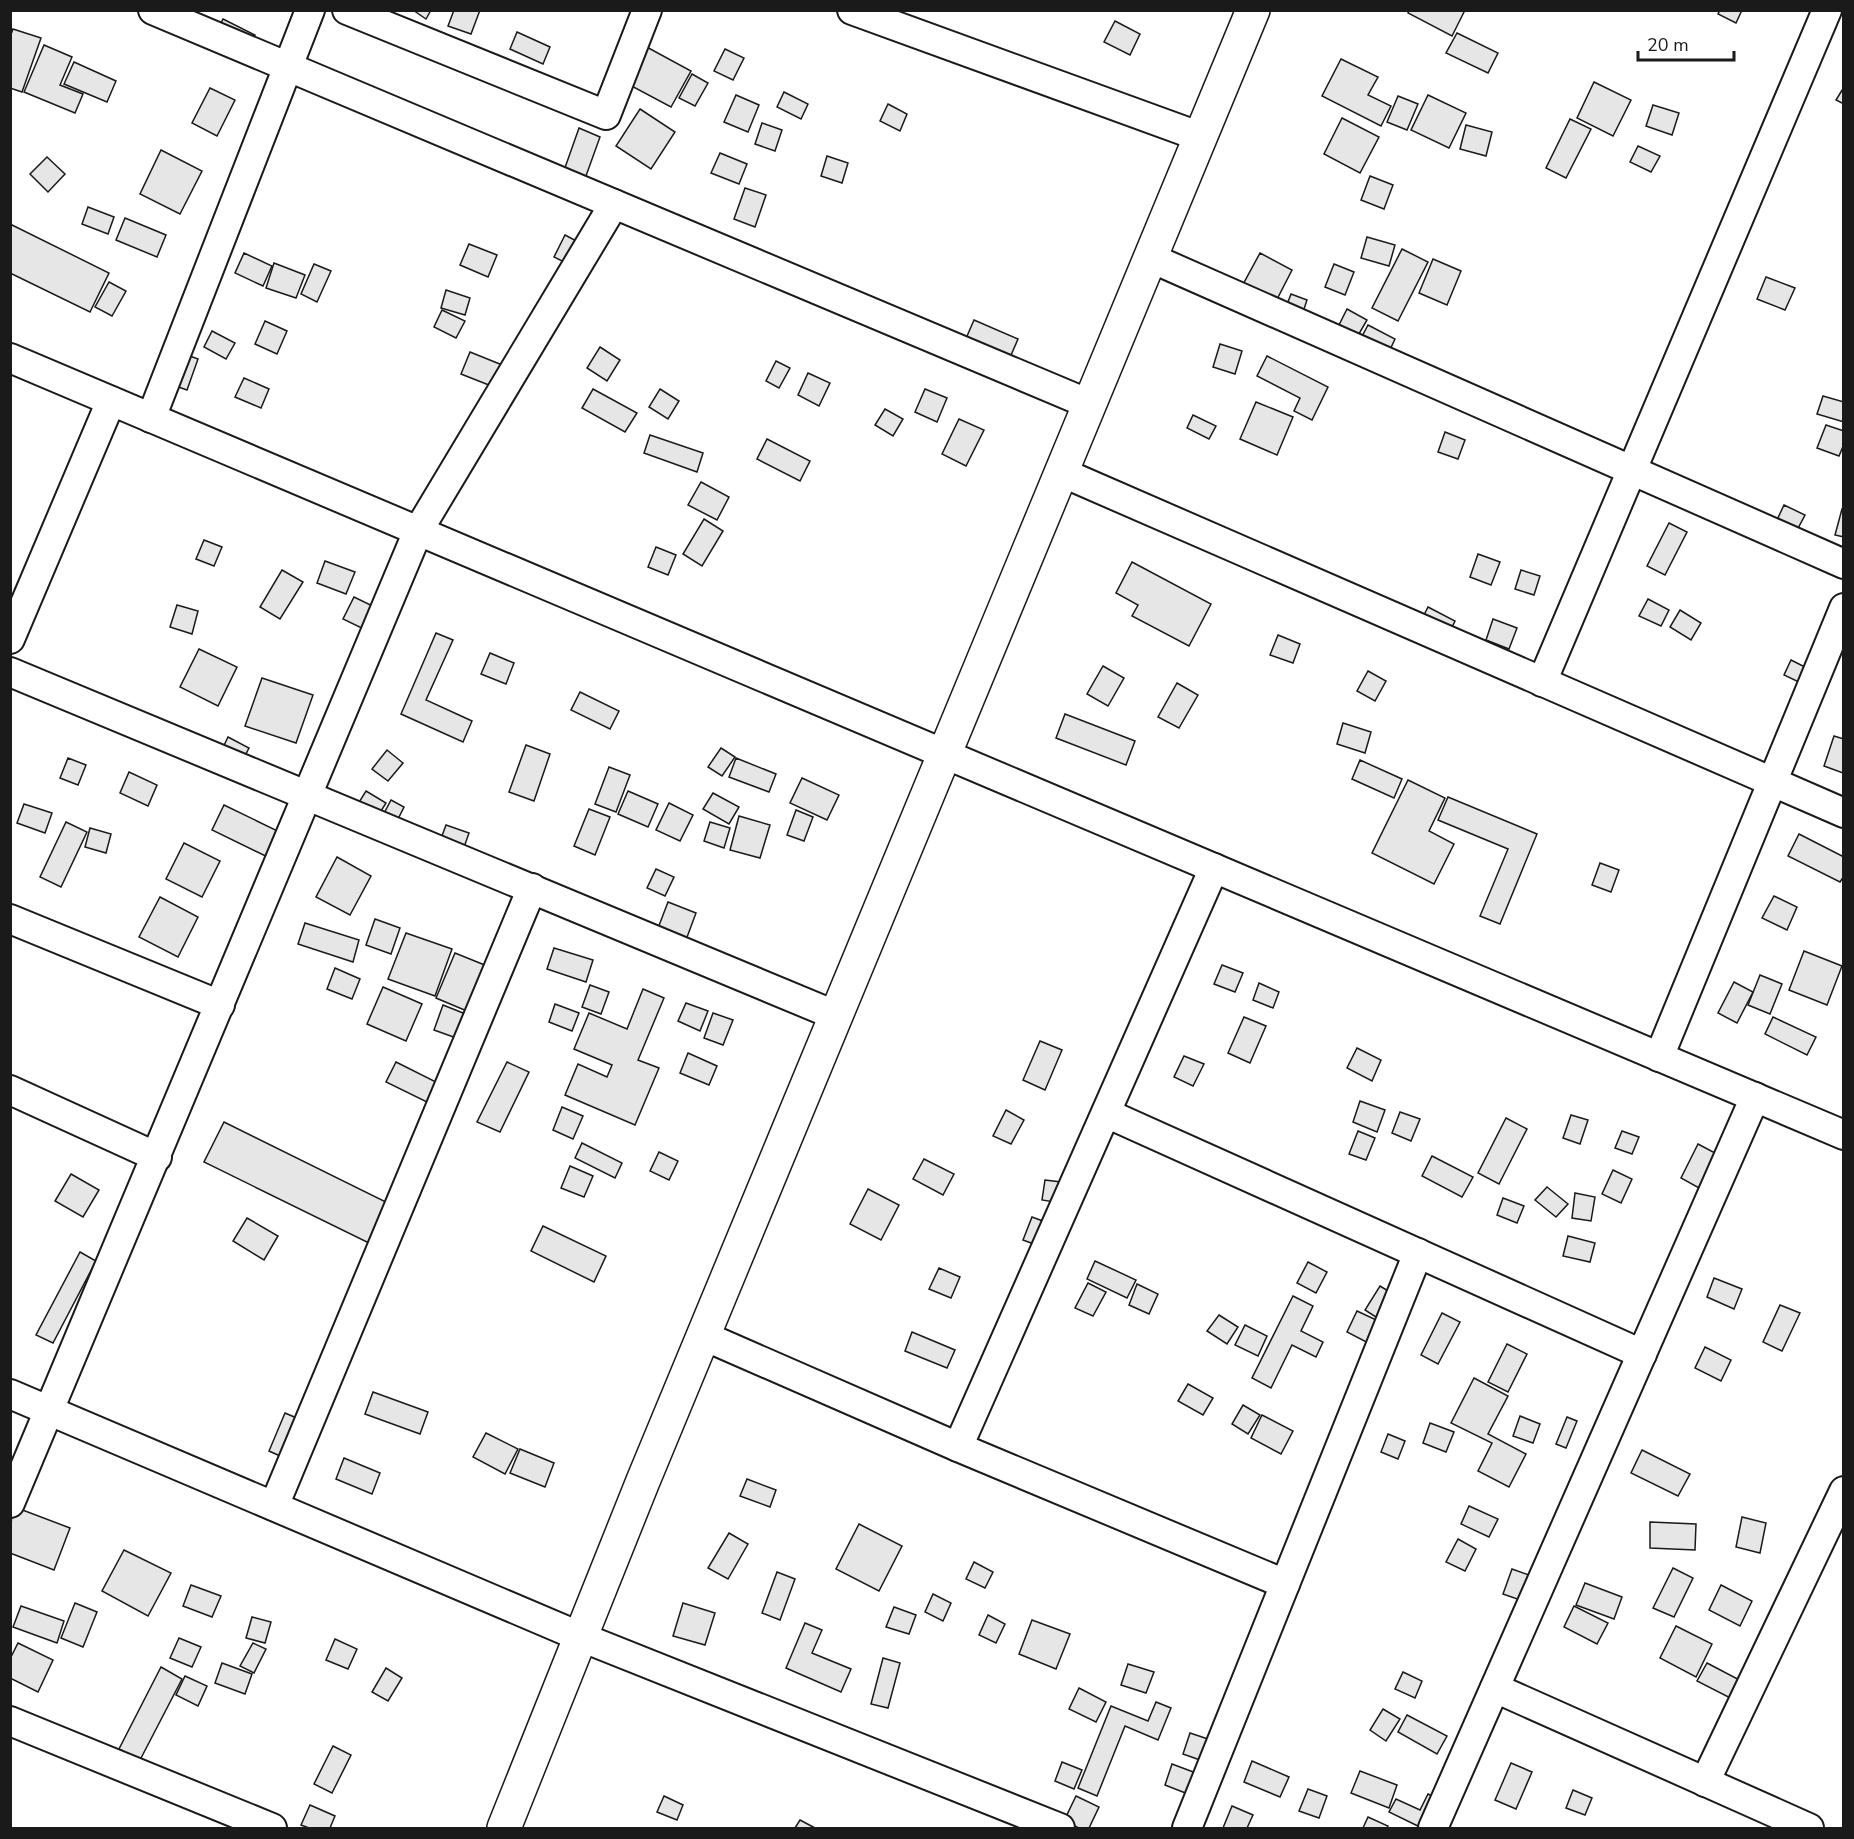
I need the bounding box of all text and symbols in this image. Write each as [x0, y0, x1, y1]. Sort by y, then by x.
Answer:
scale bar [1638, 24, 1734, 62]
text: 20 m [1647, 33, 1689, 57]

